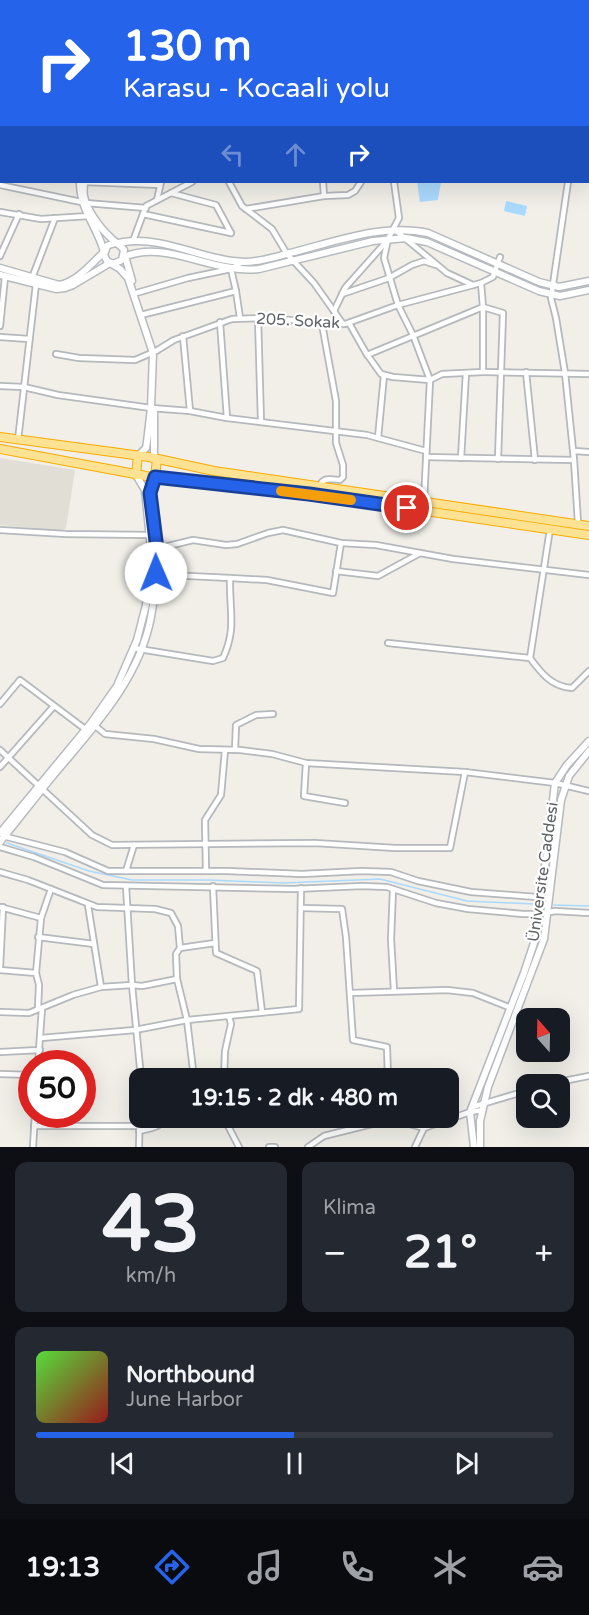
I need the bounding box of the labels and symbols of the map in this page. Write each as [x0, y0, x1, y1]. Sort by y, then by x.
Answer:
street label: 205. Sokak [255, 309, 341, 333]
pin [381, 482, 432, 533]
position arrow [124, 541, 188, 605]
street label: Üniversite Caddesi [523, 801, 563, 943]
north arrow [516, 1008, 570, 1062]
speed limit sign: 50 [18, 1050, 96, 1128]

